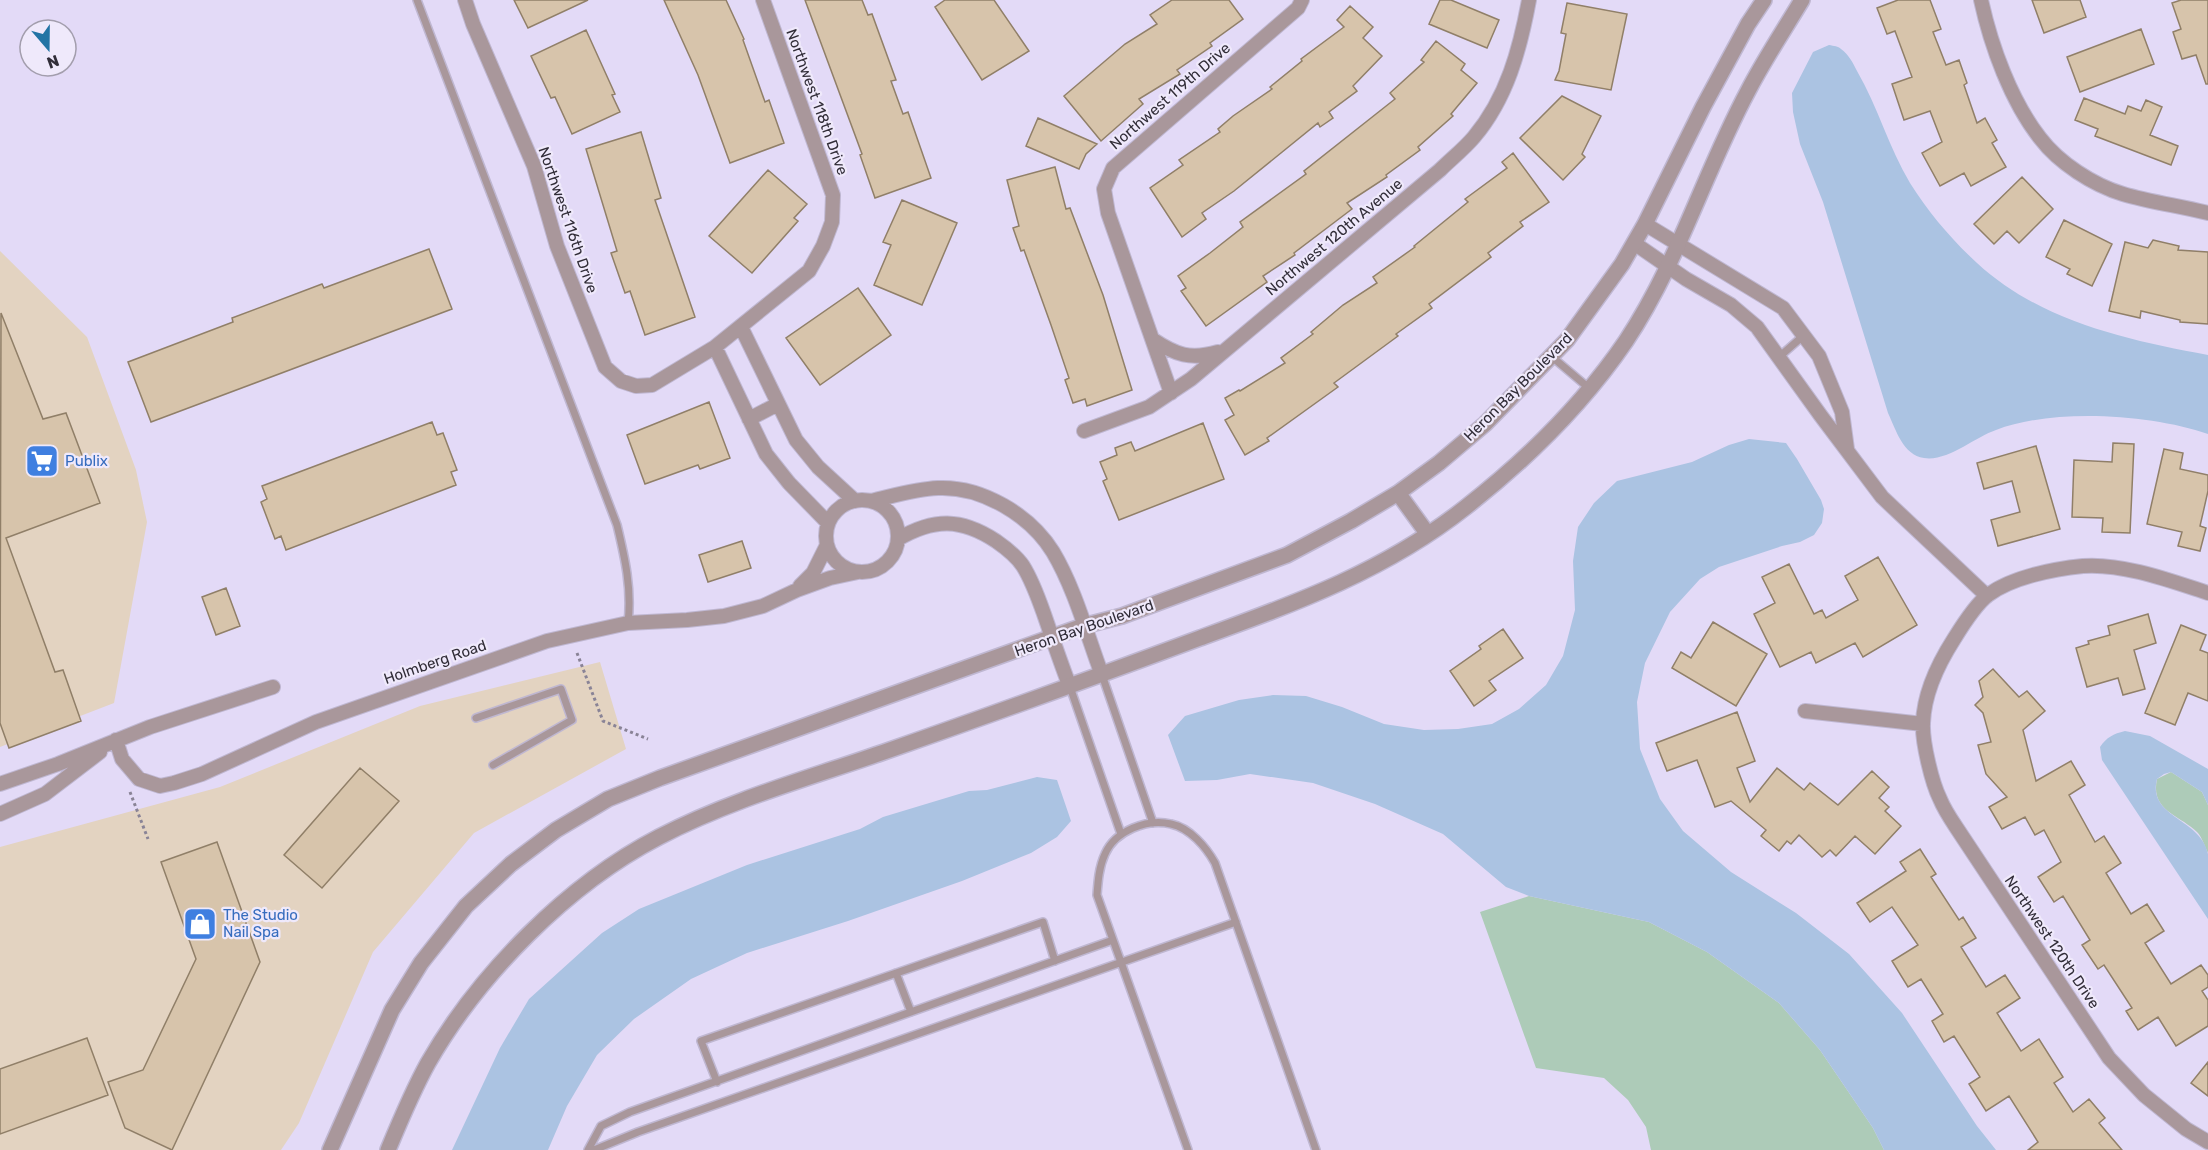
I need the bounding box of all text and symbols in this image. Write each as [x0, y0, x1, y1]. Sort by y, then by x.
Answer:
north arrow [18, 18, 78, 78]
street label: Northwest 118th Drive [782, 26, 852, 178]
street label: Northwest 119th Drive [1106, 39, 1234, 153]
text: N [44, 51, 62, 73]
street label: Northwest 116th Drive [534, 144, 602, 296]
street label: Northwest 120th Avenue [1262, 175, 1406, 299]
street label: Heron Bay Boulevard [1460, 329, 1576, 445]
supermarket icon: Publix [24, 443, 60, 479]
place label: Publix [65, 452, 108, 470]
street label: Heron Bay Boulevard [1012, 596, 1156, 660]
street label: Holmberg Road [381, 636, 489, 688]
street label: Northwest 120th Drive [2001, 872, 2103, 1012]
shop icon: The Studio Nail Spa [182, 906, 218, 942]
place label: The Studio Nail Spa [223, 906, 298, 941]

